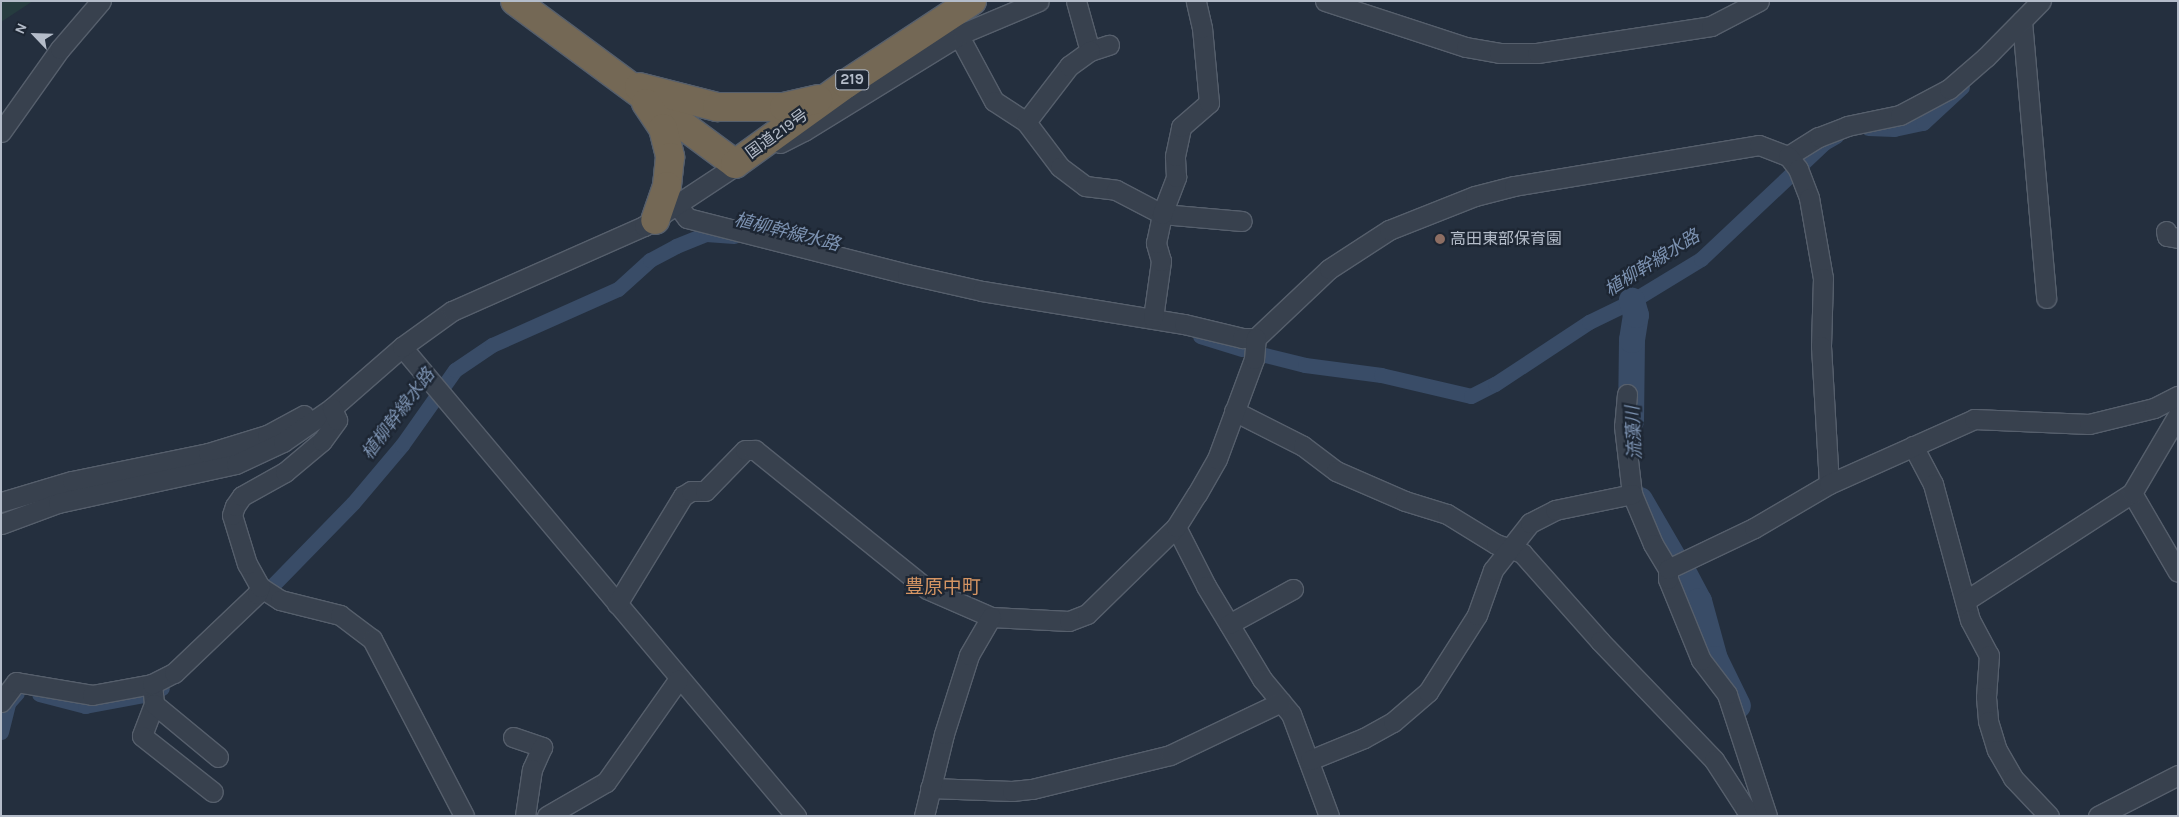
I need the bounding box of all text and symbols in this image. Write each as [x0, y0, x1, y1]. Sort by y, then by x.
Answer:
north arrow [10, 10, 60, 60]
text: N [11, 21, 31, 37]
road number: 219 [834, 68, 870, 92]
street label: 国道219号 [742, 105, 812, 163]
water label: 植柳幹線水路 [732, 208, 842, 256]
water label: 植柳幹線水路 [1600, 225, 1704, 301]
place label: 高田東部保育園 [1450, 229, 1562, 249]
marker: 高田東部保育園 [1434, 233, 1446, 245]
water label: 植柳幹線水路 [357, 364, 439, 464]
water label: 流藻川 [1622, 405, 1646, 461]
district label: 豊原中町 [905, 577, 981, 599]

